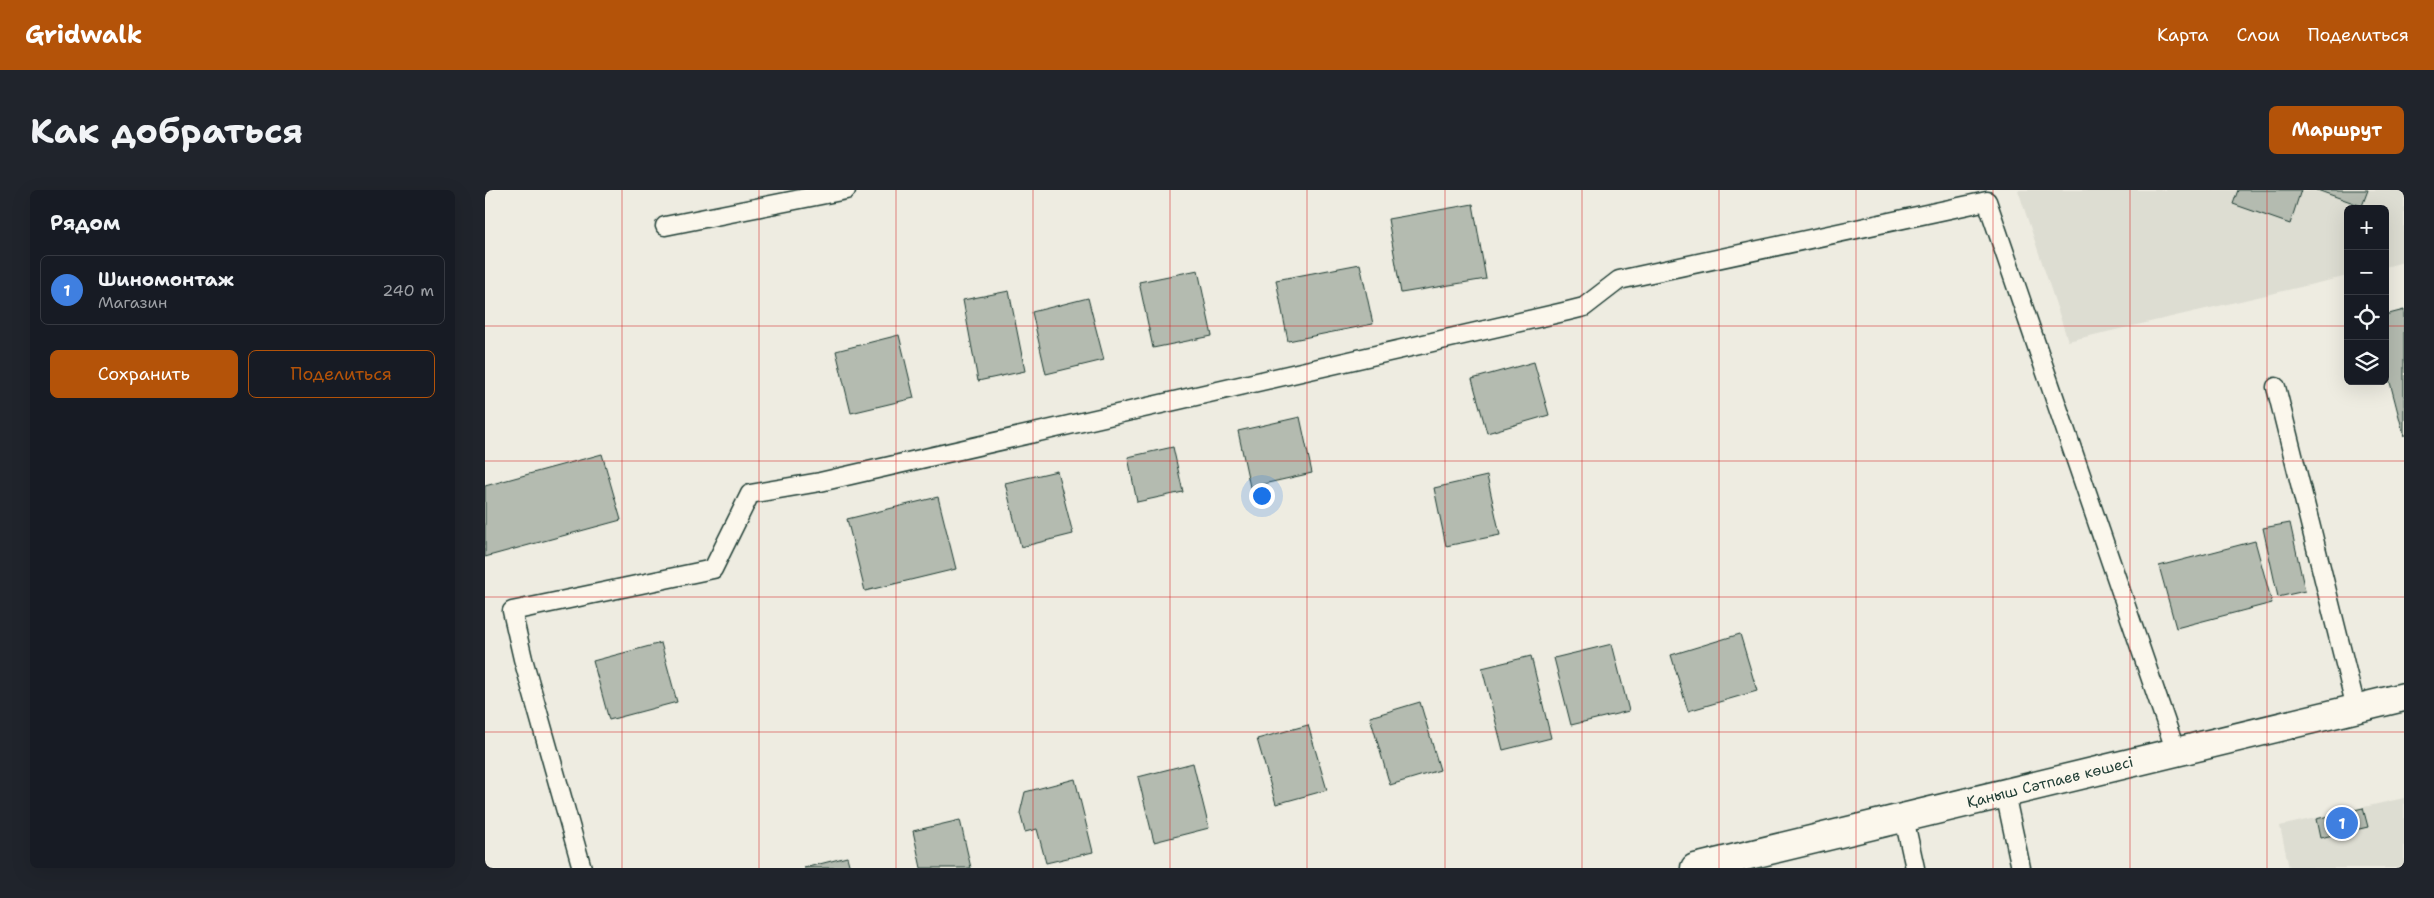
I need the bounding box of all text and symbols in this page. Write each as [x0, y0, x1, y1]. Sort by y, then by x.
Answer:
text: Gridwalk [25, 19, 142, 51]
text: Карта [2157, 23, 2208, 47]
text: Слои [2236, 23, 2280, 47]
text: Поделиться [2308, 23, 2409, 47]
button: Маршрут [2269, 106, 2404, 154]
text: Как добраться [30, 107, 303, 154]
map controls [2344, 205, 2389, 385]
button: + [2344, 205, 2389, 250]
text: Рядом [50, 209, 120, 237]
button: − [2344, 250, 2389, 295]
text: Шиномонтаж [98, 267, 234, 292]
text: 1 [63, 280, 71, 301]
text: 240 m [382, 280, 434, 301]
text: Магазин [98, 292, 167, 313]
button: locate [2344, 295, 2389, 340]
button: layers [2344, 340, 2389, 385]
button: Сохранить [50, 350, 238, 398]
button: Поделиться [248, 350, 435, 398]
your location [1249, 483, 1275, 509]
street label: Қаныш Сәтпаев көшесі [1965, 752, 2135, 812]
pin: 1 [2326, 804, 2358, 842]

